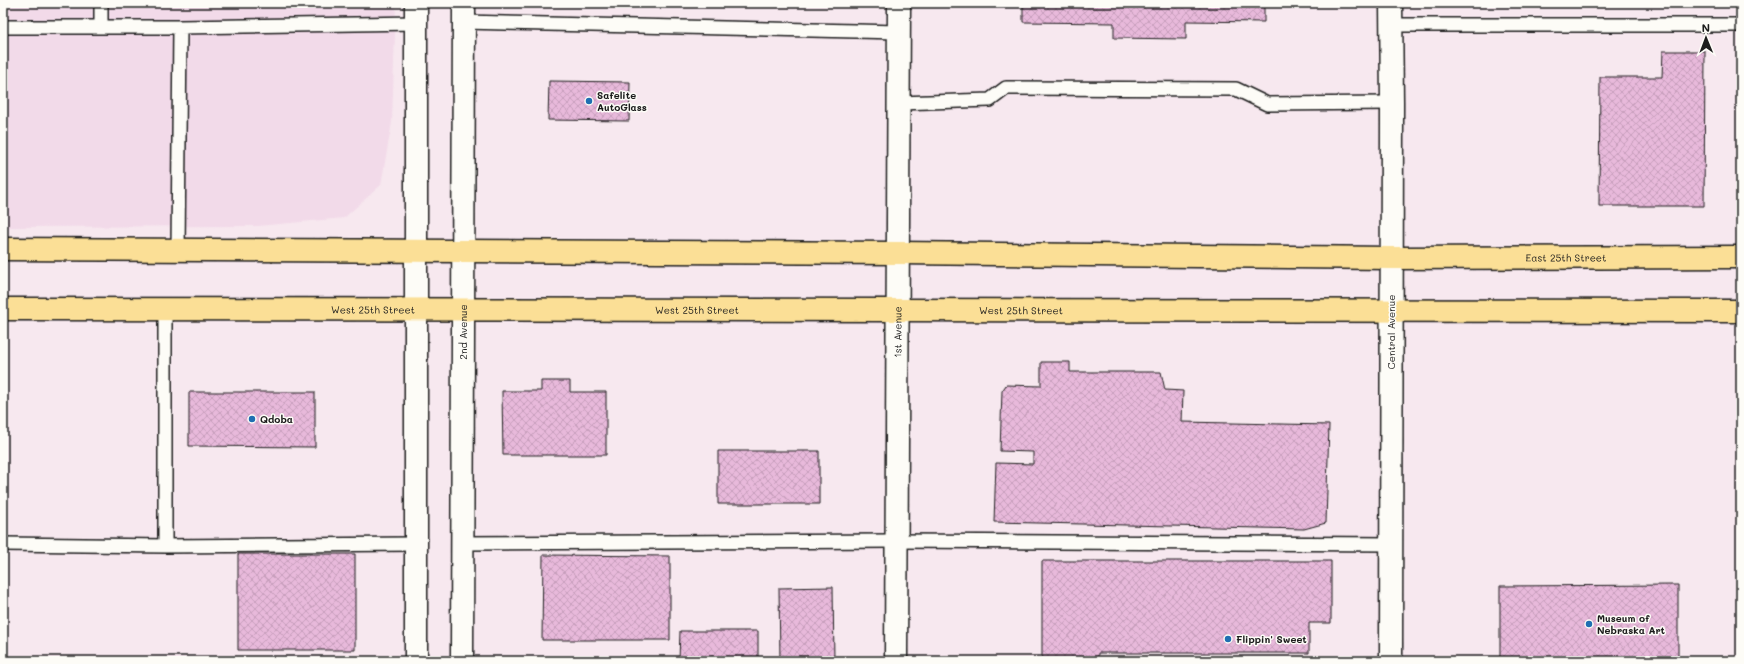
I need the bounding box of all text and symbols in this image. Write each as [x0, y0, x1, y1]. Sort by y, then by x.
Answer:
north arrow [1686, 18, 1726, 58]
text: N [1702, 20, 1710, 35]
place label: Safelite AutoGlass [597, 88, 647, 114]
marker: Safelite AutoGlass [584, 96, 594, 106]
street label: East 25th Street [1525, 250, 1606, 265]
street label: Central Avenue [1384, 295, 1398, 369]
street label: West 25th Street [331, 302, 415, 316]
street label: West 25th Street [655, 303, 739, 317]
street label: West 25th Street [979, 303, 1063, 317]
street label: 2nd Avenue [456, 304, 470, 360]
street label: 1st Avenue [890, 306, 905, 358]
place label: Qdoba [260, 412, 293, 426]
marker: Qdoba [247, 414, 257, 424]
place label: Museum of Nebraska Art [1597, 611, 1666, 637]
marker: Museum of Nebraska Art [1584, 619, 1594, 629]
place label: Flippin' Sweet [1236, 632, 1307, 646]
marker: Flippin' Sweet [1223, 634, 1233, 644]

